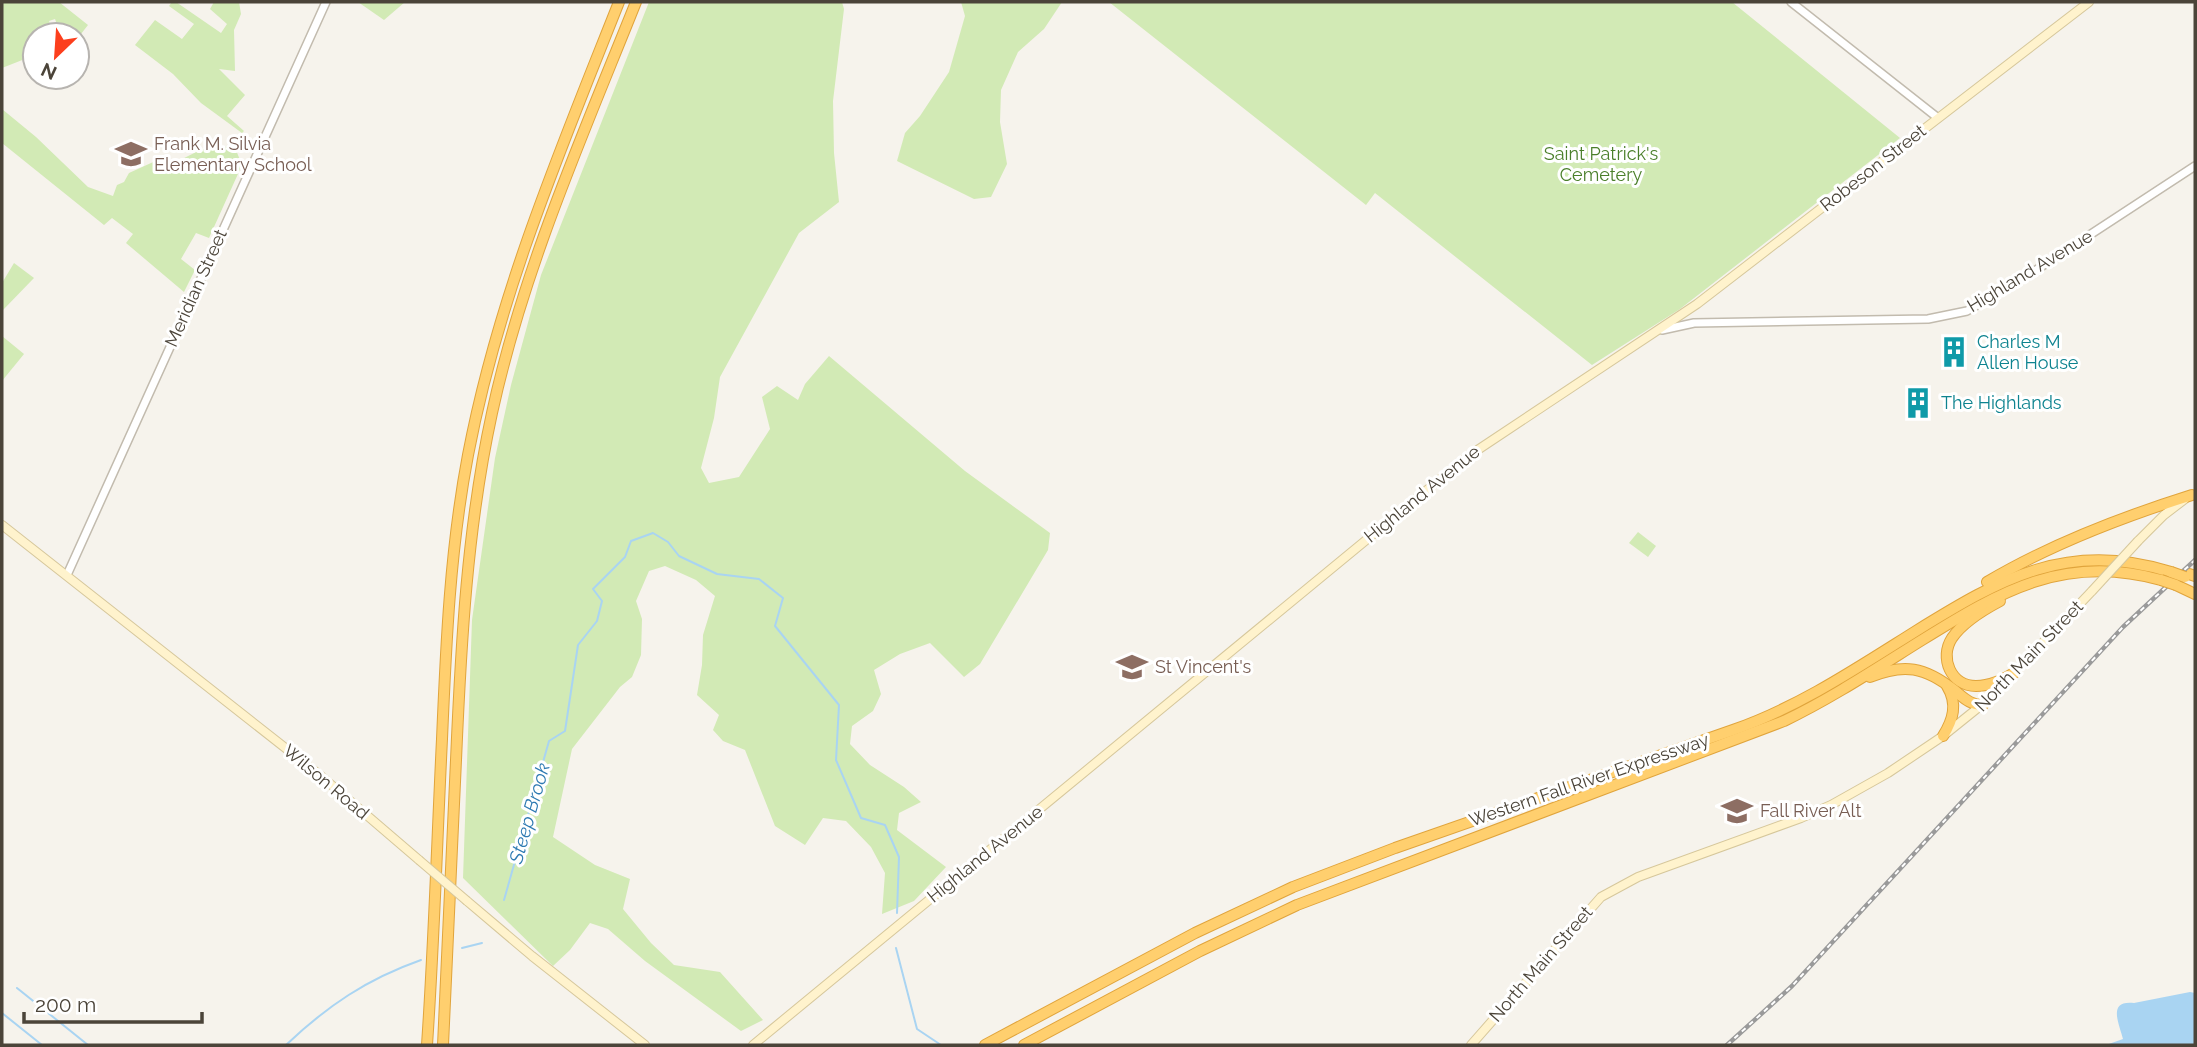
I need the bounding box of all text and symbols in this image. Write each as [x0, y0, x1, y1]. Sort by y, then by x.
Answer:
north arrow [21, 21, 91, 91]
text: N [38, 58, 60, 84]
street label: Robeson Street [1816, 120, 1930, 215]
place label: Frank M. Silvia Elementary School [154, 133, 312, 175]
school or university icon: Frank M. Silvia Elementary School [114, 137, 148, 171]
park label: Saint Patrick's Cemetery [1544, 143, 1658, 185]
street label: Highland Avenue [1963, 225, 2097, 316]
street label: Meridian Street [160, 226, 231, 350]
place label: Charles M Allen House [1977, 331, 2079, 373]
building icon: Charles M Allen House [1937, 335, 1971, 369]
building icon: The Highlands [1901, 386, 1935, 420]
place label: The Highlands [1941, 392, 2062, 413]
street label: Highland Avenue [1360, 440, 1484, 547]
street label: North Main Street [1970, 596, 2087, 716]
school or university icon: St Vincent's [1115, 650, 1149, 684]
place label: St Vincent's [1155, 656, 1252, 677]
street label: Western Fall River Expressway [1466, 728, 1712, 831]
street label: Wilson Road [279, 740, 373, 824]
water label: Steep Brook [504, 760, 554, 867]
school or university icon: Fall River Alt [1720, 794, 1754, 828]
street label: Highland Avenue [923, 800, 1047, 907]
place label: Fall River Alt [1760, 800, 1862, 821]
street label: North Main Street [1485, 902, 1597, 1026]
scale bar [24, 981, 203, 1025]
text: 200 m [35, 992, 96, 1017]

